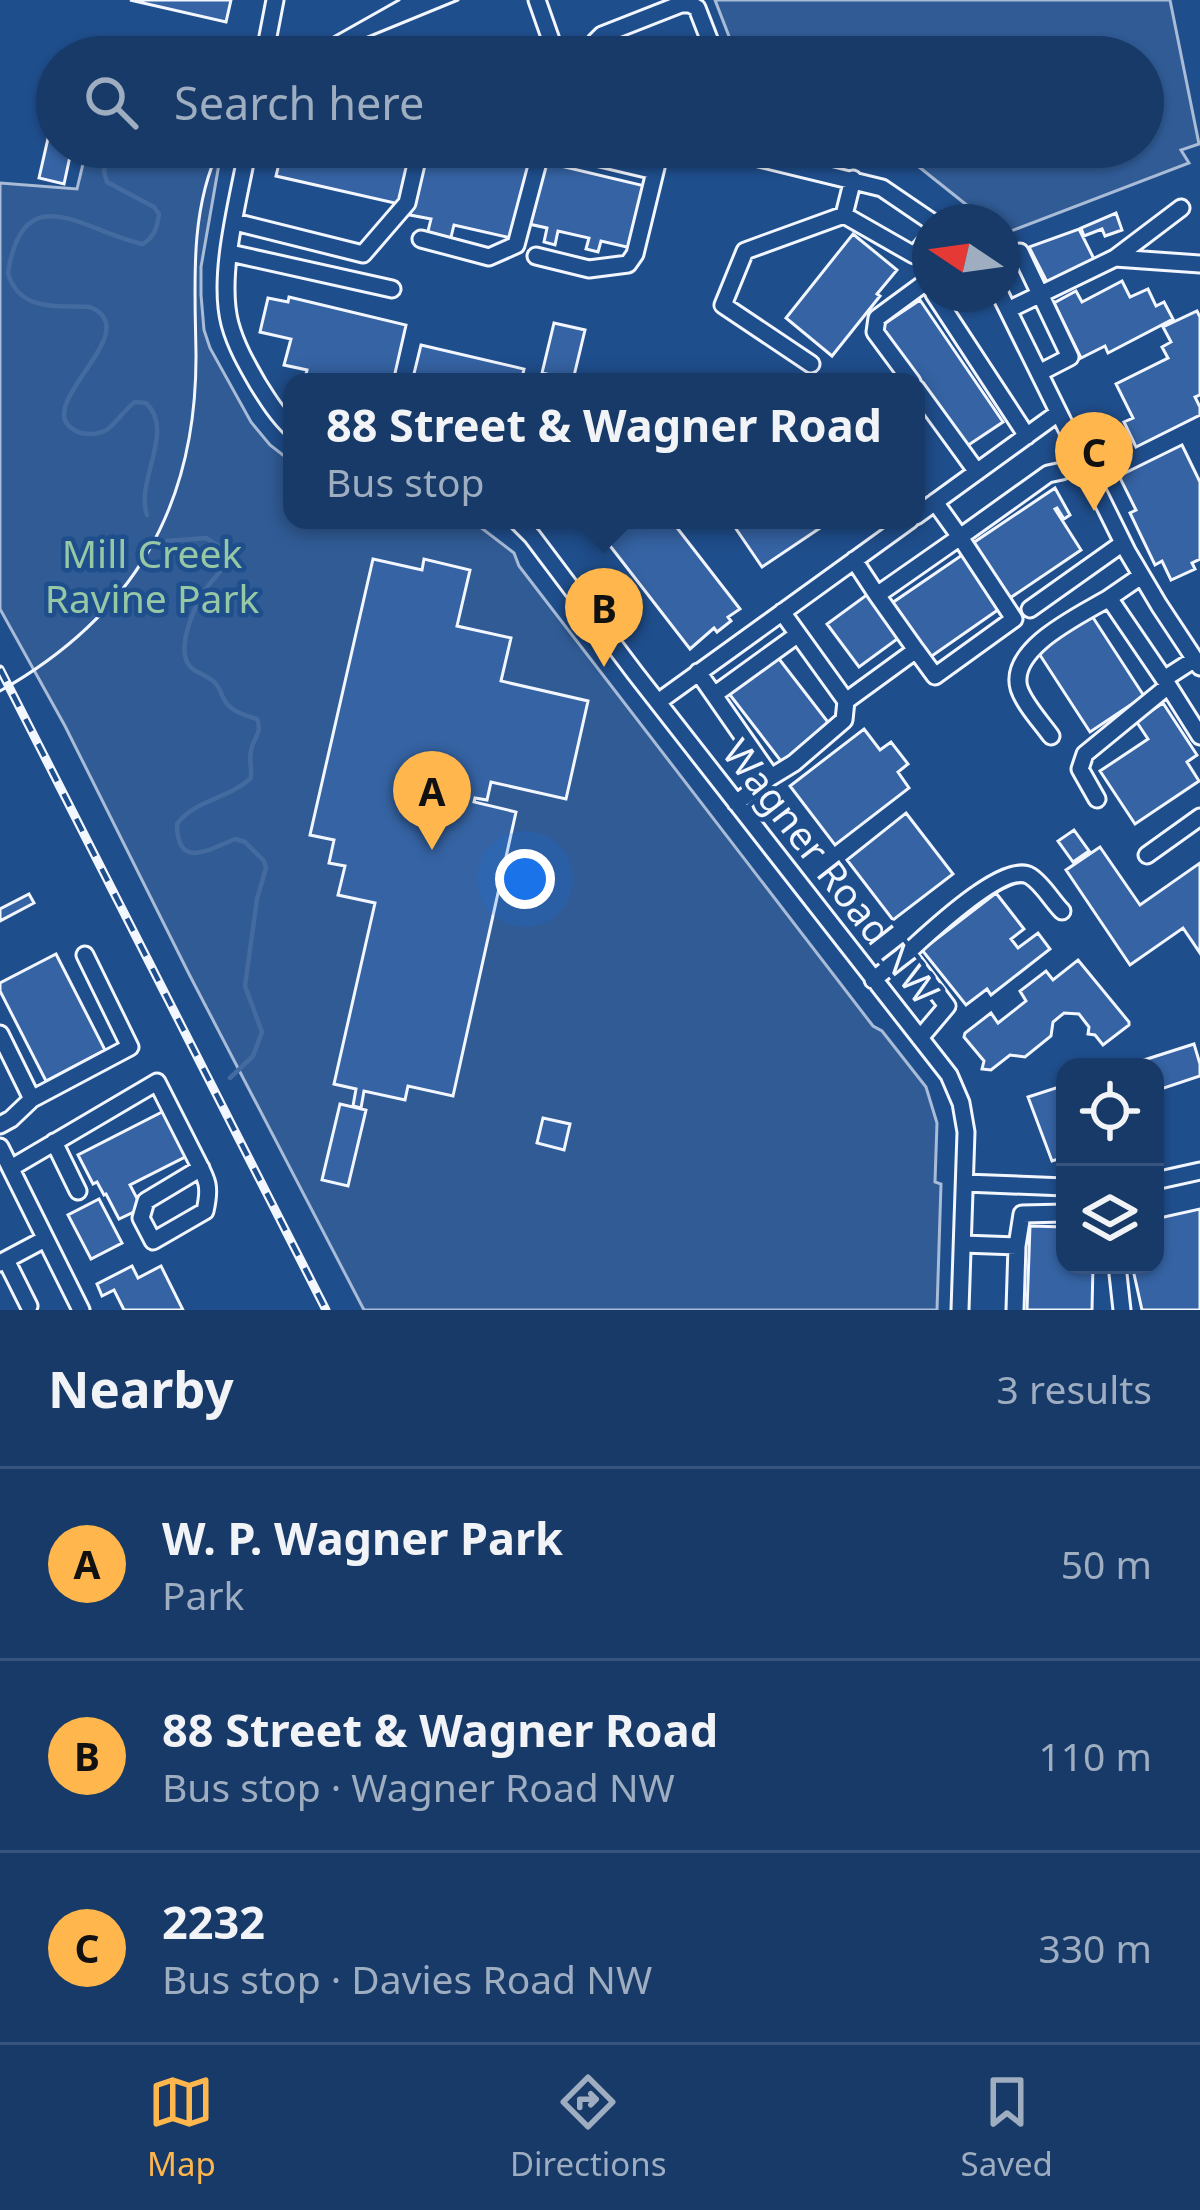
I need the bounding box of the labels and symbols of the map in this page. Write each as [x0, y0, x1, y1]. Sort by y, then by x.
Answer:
north arrow [912, 204, 1020, 312]
pin: C [1055, 412, 1133, 511]
park label: Mill Creek Ravine Park [45, 526, 260, 624]
pin: B [565, 568, 643, 667]
street label: Wagner Road NW [712, 727, 952, 1015]
pin: A [393, 751, 471, 850]
your location [495, 849, 555, 909]

